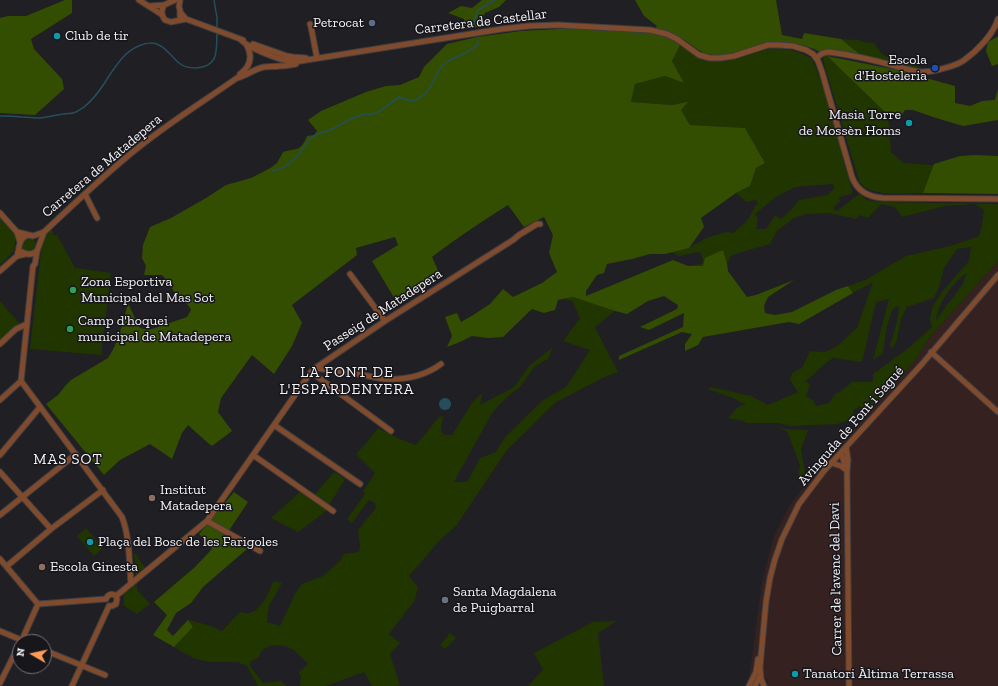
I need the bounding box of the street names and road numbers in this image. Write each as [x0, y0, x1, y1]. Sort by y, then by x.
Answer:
street label: Carretera de Castellar [414, 6, 548, 38]
street label: Carretera de Matadepera [39, 111, 165, 221]
street label: Passeig de Matadepera [321, 265, 445, 355]
street label: Avinguda de Font i Sagué [795, 363, 907, 489]
street label: Carrer de l'avenc del Davi [826, 502, 846, 656]

